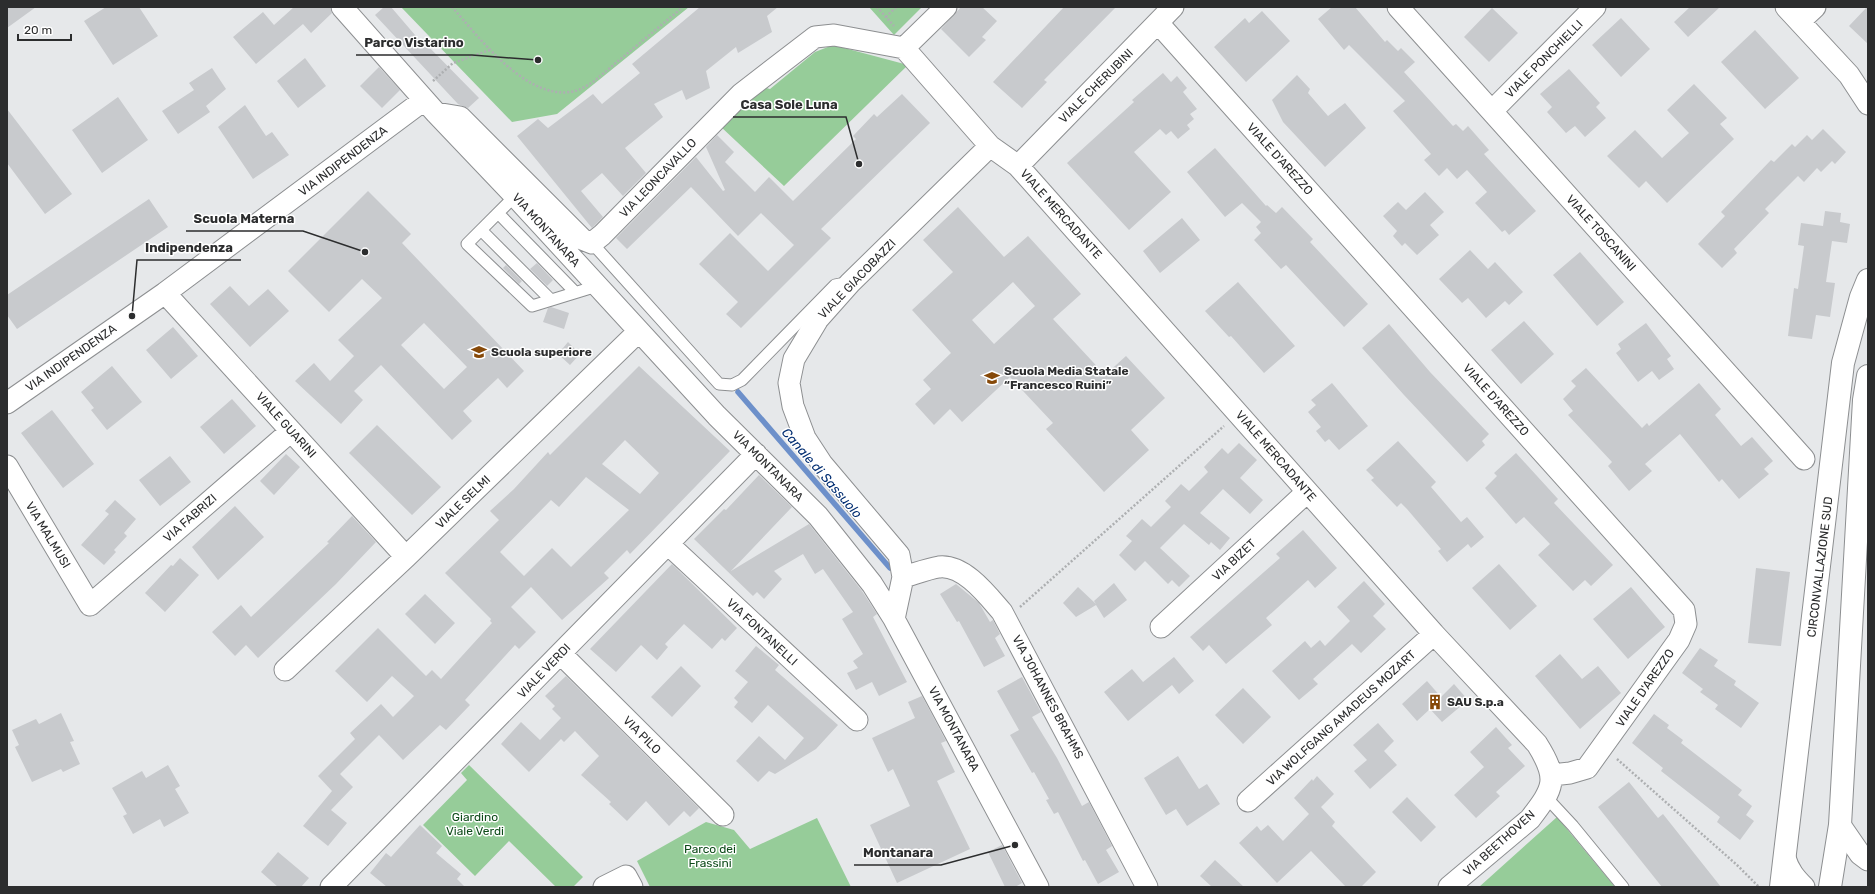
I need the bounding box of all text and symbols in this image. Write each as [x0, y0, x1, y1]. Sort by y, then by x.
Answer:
scale bar [18, 16, 71, 42]
street label: VIALE PONCHIELLI [1502, 17, 1586, 101]
text: 20 m [24, 23, 52, 37]
callout: Parco Vistarino [356, 30, 472, 55]
text: Parco Vistarino [364, 35, 464, 50]
street label: VIALE CHERUBINI [1056, 46, 1136, 126]
callout: Casa Sole Luna [733, 92, 846, 117]
text: Casa Sole Luna [740, 97, 838, 112]
street label: VIALE D'AREZZO [1244, 120, 1316, 198]
street label: VIA INDIPENDENZA [296, 123, 390, 199]
street label: VIA LEONCAVALLO [617, 136, 699, 220]
street label: VIALE MERCADANTE [1017, 166, 1105, 262]
street label: VIA MONTANARA [509, 190, 583, 270]
street label: VIALE TOSCANINI [1563, 192, 1639, 274]
callout: Scuola Materna [186, 206, 303, 231]
text: Scuola Materna [194, 211, 294, 226]
callout: Indipendenza [137, 235, 241, 260]
street label: VIALE GIACOBAZZI [815, 236, 899, 322]
text: Indipendenza [145, 240, 233, 255]
street label: VIA INDIPENDENZA [23, 321, 119, 395]
school or university icon: Scuola superiore [470, 343, 488, 361]
place label: Scuola superiore [491, 345, 592, 359]
street label: VIALE D'AREZZO [1460, 361, 1532, 439]
place label: Scuola Media Statale “Francesco Ruini” [1004, 364, 1129, 392]
school or university icon: Scuola Media Statale “Francesco Ruini” [983, 369, 1001, 387]
street label: VIALE GUARINI [253, 389, 319, 461]
street label: VIALE MERCADANTE [1233, 408, 1319, 504]
water label: Canale di Sassuolo [779, 425, 865, 521]
street label: VIA MONTANARA [730, 428, 806, 504]
street label: VIALE SELMI [433, 472, 493, 532]
street label: VIA FABRIZI [161, 491, 219, 545]
street label: CIRCONVALLAZIONE SUD [1804, 496, 1836, 638]
street label: VIA MALMUSI [23, 499, 73, 571]
street label: VIA BIZET [1209, 536, 1259, 584]
street label: VIA FONTANELLI [724, 596, 800, 668]
street label: VIA JOHANNES BRAHMS [1009, 633, 1087, 761]
street label: VIALE VERDI [515, 641, 573, 701]
street label: VIALE D'AREZZO [1613, 646, 1677, 730]
street label: VIA WOLFGANG AMADEUS MOZART [1264, 647, 1418, 789]
street label: VIA MONTANARA [926, 684, 982, 774]
building icon: SAU S.p.a [1426, 693, 1444, 711]
place label: SAU S.p.a [1447, 695, 1504, 709]
street label: VIA PILO [620, 713, 664, 757]
street label: VIA BEETHOVEN [1460, 807, 1538, 879]
park label: Giardino Viale Verdi [446, 810, 504, 838]
callout: Montanara [854, 840, 941, 865]
park label: Parco dei Frassini [684, 842, 736, 870]
text: Montanara [863, 845, 933, 860]

